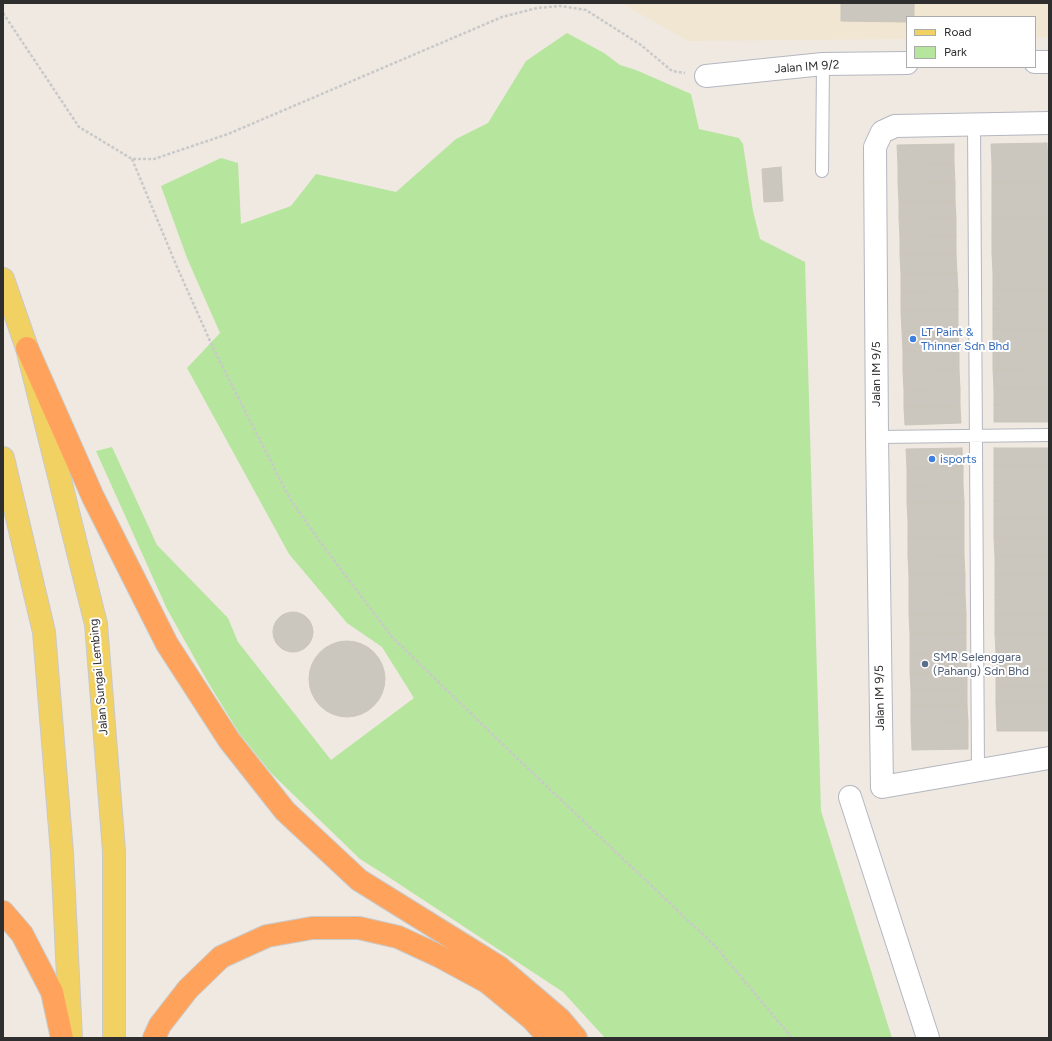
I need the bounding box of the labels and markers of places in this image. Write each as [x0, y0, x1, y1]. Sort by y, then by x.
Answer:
place label: LT Paint & Thinner Sdn Bhd [921, 325, 1009, 353]
marker: LT Paint & Thinner Sdn Bhd [908, 334, 918, 344]
place label: isports [940, 452, 977, 466]
marker: isports [927, 454, 937, 464]
place label: SMR Selenggara (Pahang) Sdn Bhd [933, 650, 1029, 678]
marker: SMR Selenggara (Pahang) Sdn Bhd [920, 659, 930, 669]

